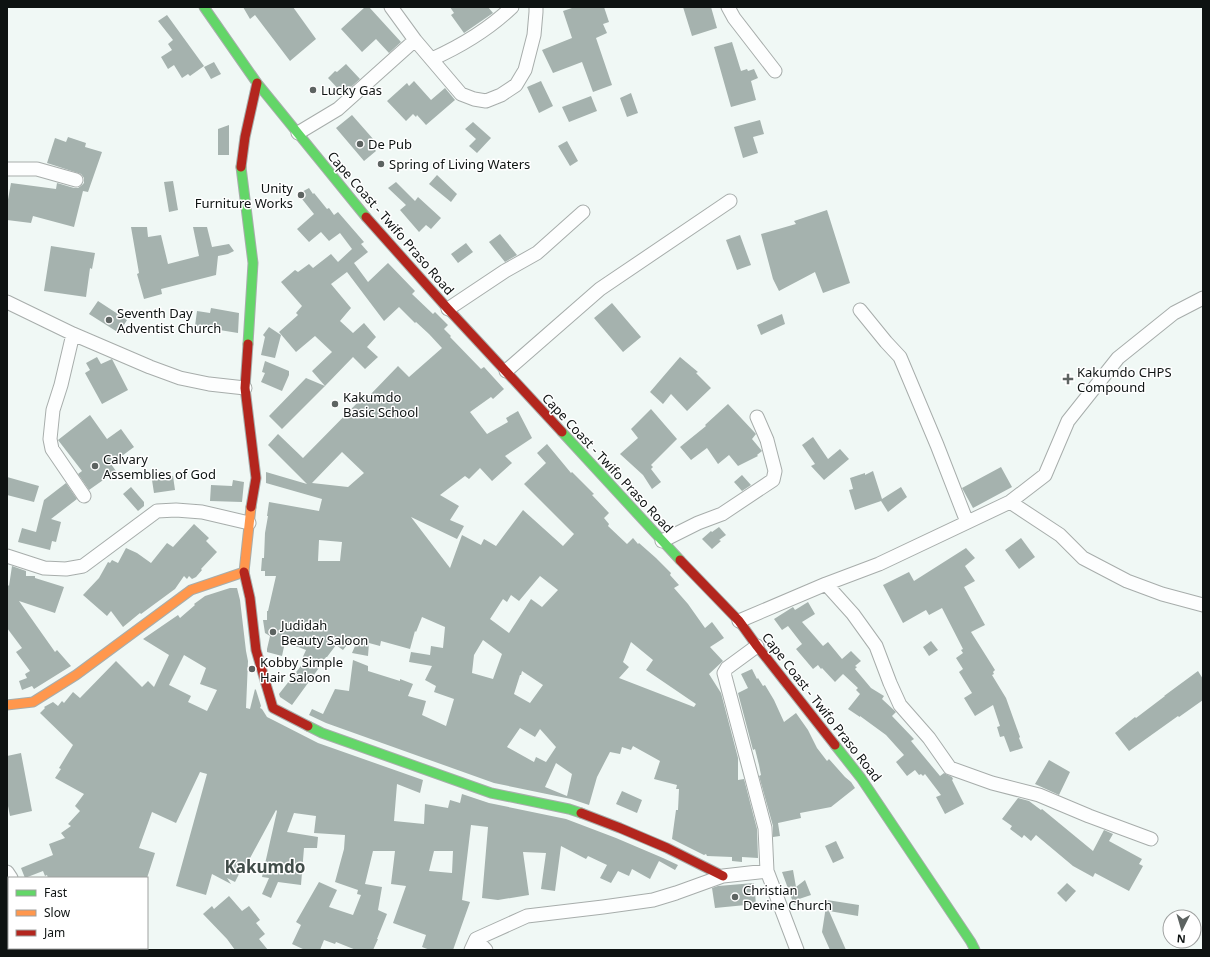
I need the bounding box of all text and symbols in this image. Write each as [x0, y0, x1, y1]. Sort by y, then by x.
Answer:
place label: Lucky Gas [321, 81, 382, 99]
marker: Lucky Gas [308, 85, 318, 95]
place label: De Pub [368, 135, 412, 153]
marker: De Pub [355, 139, 365, 149]
street label: Cape Coast - Twifo Praso Road [324, 147, 458, 299]
place label: Spring of Living Waters [389, 155, 530, 173]
marker: Spring of Living Waters [376, 159, 386, 169]
place label: Unity Furniture Works [195, 179, 293, 212]
marker: Unity Furniture Works [296, 190, 306, 200]
place label: Seventh Day Adventist Church [117, 304, 221, 337]
marker: Seventh Day Adventist Church [104, 315, 114, 325]
place label: Kakumdo CHPS Compound [1077, 363, 1172, 396]
marker: Kakumdo CHPS Compound [1062, 373, 1074, 385]
place label: Kakumdo Basic School [343, 388, 418, 421]
street label: Cape Coast - Twifo Praso Road [538, 389, 678, 537]
marker: Kakumdo Basic School [330, 399, 340, 409]
place label: Calvary Assemblies of God [103, 450, 216, 483]
marker: Calvary Assemblies of God [90, 461, 100, 471]
place label: Judidah Beauty Saloon [279, 616, 368, 649]
marker: Judidah Beauty Saloon [268, 627, 278, 637]
street label: Cape Coast - Twifo Praso Road [758, 629, 886, 785]
place label: Kobby Simple Hair Saloon [260, 653, 343, 686]
marker: Kobby Simple Hair Saloon [247, 664, 257, 674]
district label: Kakumdo [224, 855, 306, 878]
legend [8, 877, 148, 949]
place label: Christian Devine Church [743, 881, 832, 914]
text: Fast [44, 884, 68, 901]
marker: Christian Devine Church [730, 892, 740, 902]
text: Slow [44, 904, 71, 921]
north arrow [1162, 909, 1202, 949]
text: Jam [43, 924, 65, 941]
text: N [1176, 932, 1186, 947]

